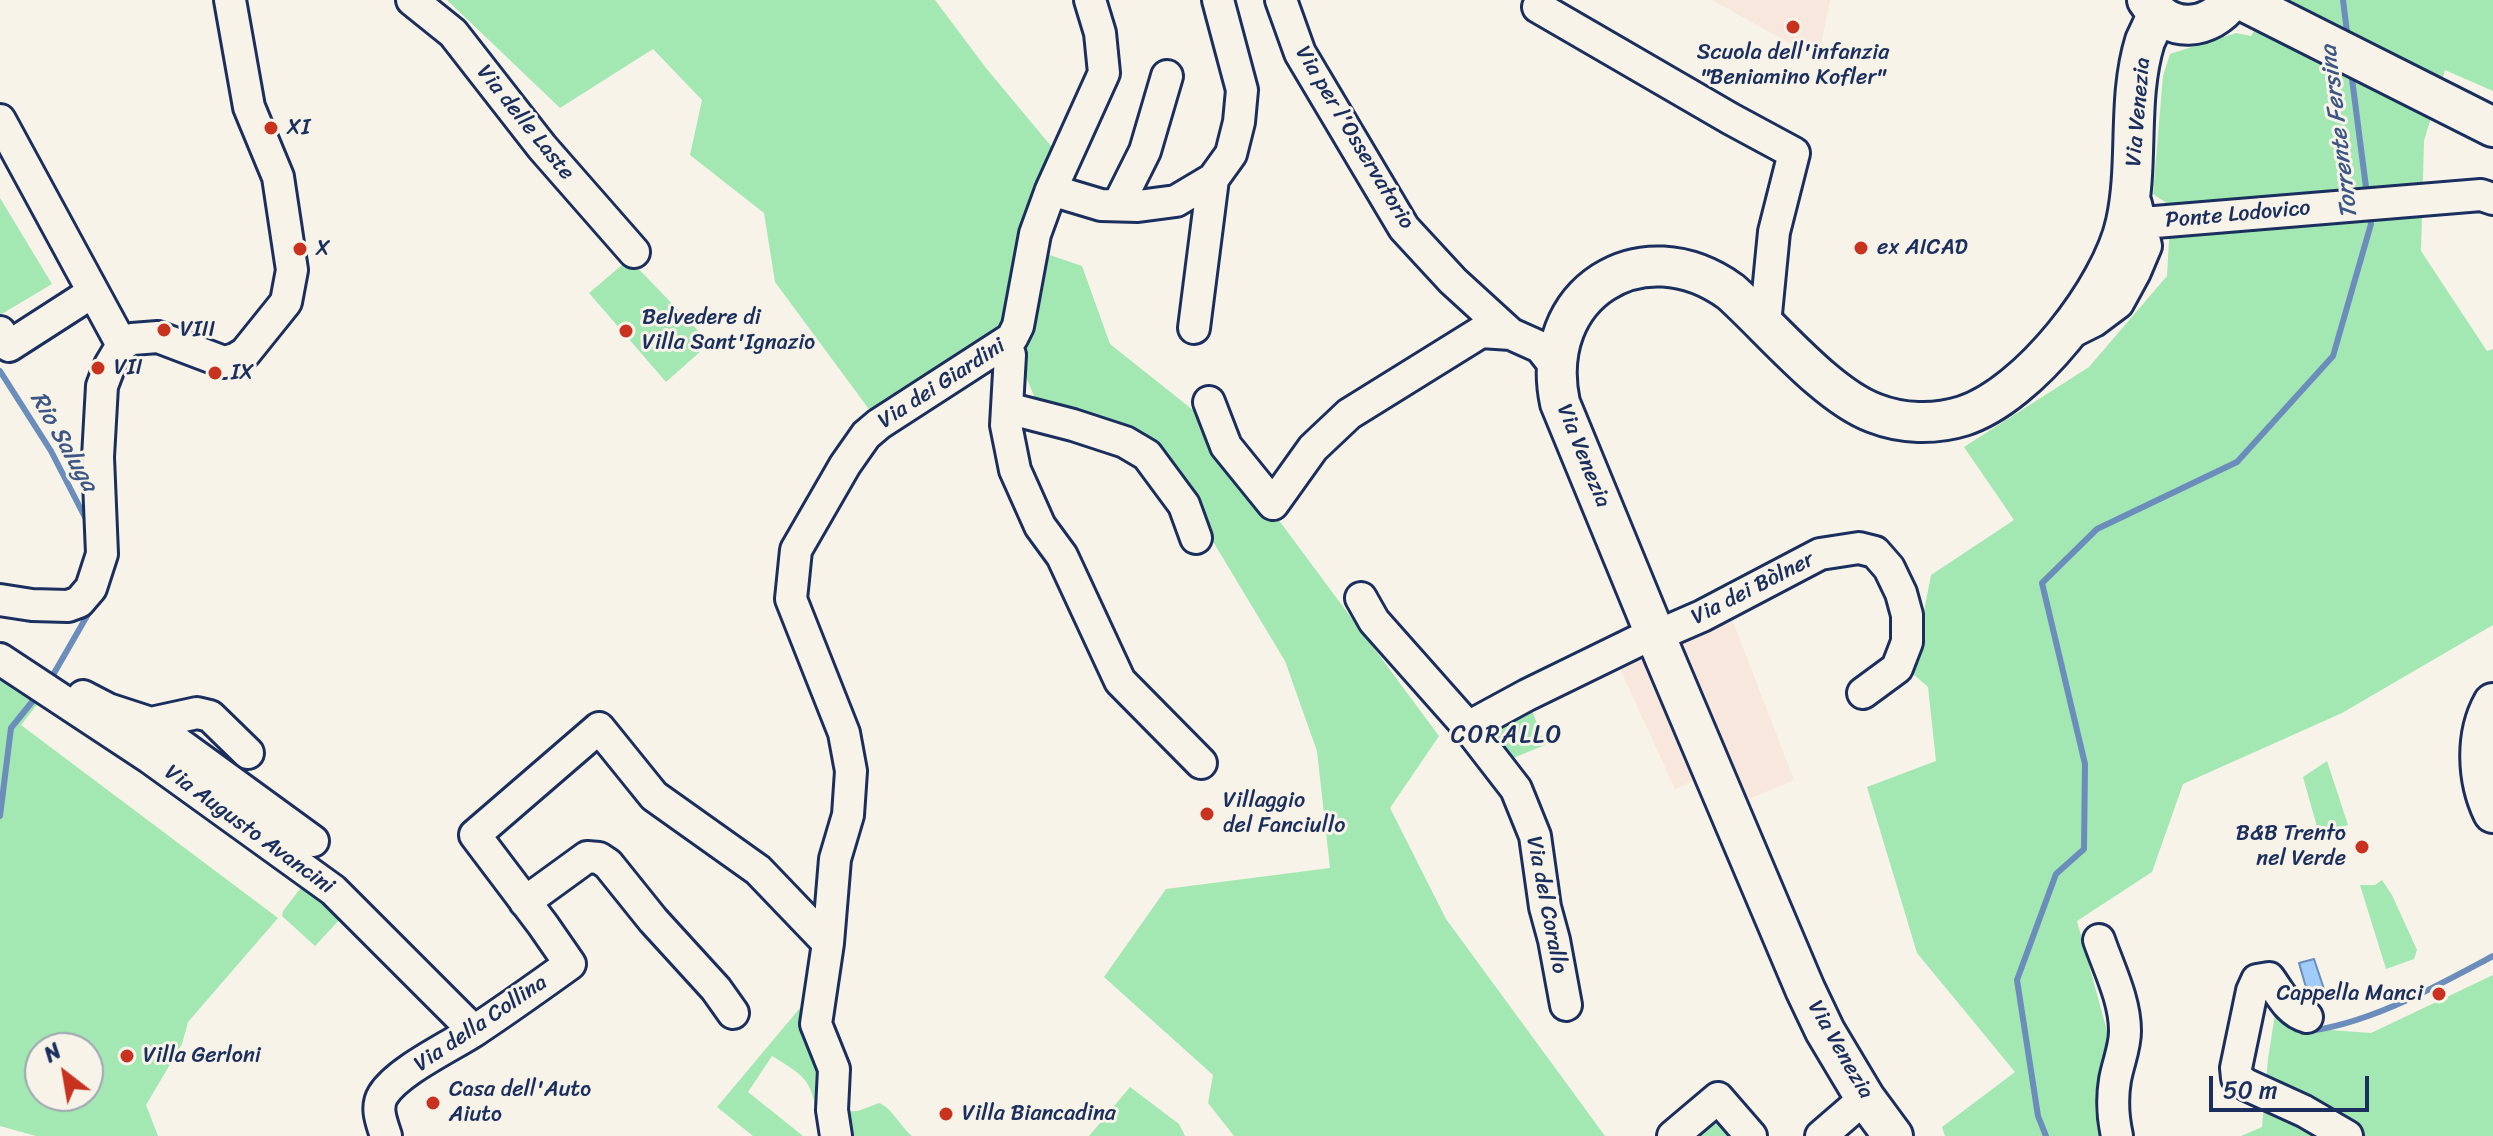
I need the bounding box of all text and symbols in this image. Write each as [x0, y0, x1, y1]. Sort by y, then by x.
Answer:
marker: Scuola dell'infanzia "Beniamino Kofler" [1784, 18, 1802, 36]
place label: Scuola dell'infanzia "Beniamino Kofler" [1697, 40, 1889, 92]
street label: Via per l'Osservatorio [1289, 42, 1419, 234]
water label: Torrente Fersina [2315, 44, 2365, 220]
street label: Via Venezia [2121, 56, 2157, 168]
street label: Via delle Laste [470, 60, 580, 186]
place label: XI [287, 115, 310, 141]
marker: XI [262, 119, 280, 137]
street label: Ponte Lodovico [2164, 196, 2312, 234]
place label: ex AICAD [1877, 235, 1968, 261]
place label: X [316, 236, 331, 262]
marker: ex AICAD [1852, 239, 1870, 257]
marker: X [291, 240, 309, 258]
place label: Belvedere di Villa Sant'Ignazio [642, 305, 815, 356]
place label: VIII [180, 317, 215, 343]
marker: VIII [155, 321, 173, 339]
marker: Belvedere di Villa Sant'Ignazio [617, 322, 635, 340]
street label: Via dei Giardini [874, 333, 1010, 435]
place label: VII [114, 355, 143, 381]
marker: VII [89, 359, 107, 377]
place label: IX [231, 360, 254, 386]
marker: IX [206, 364, 224, 382]
water label: Rio Saluga [23, 387, 103, 497]
street label: Via Venezia [1550, 400, 1616, 512]
street label: Via dei Bòlner [1687, 547, 1819, 631]
district label: CORALLO [1451, 722, 1563, 750]
street label: Via Augusto Avancini [159, 760, 339, 900]
place label: Villaggio del Fanciullo [1223, 788, 1345, 840]
marker: Villaggio del Fanciullo [1198, 805, 1216, 823]
place label: B&B Trento nel Verde [2236, 821, 2346, 872]
street label: Via del Corallo [1520, 834, 1572, 976]
marker: B&B Trento nel Verde [2353, 838, 2371, 856]
street label: Via della Collina [410, 970, 552, 1078]
place label: Cappella Manci [2276, 981, 2423, 1007]
marker: Cappella Manci [2430, 985, 2448, 1003]
street label: Via Venezia [1801, 996, 1879, 1104]
north arrow [24, 1032, 104, 1112]
text: N [36, 1032, 69, 1073]
place label: Villa Gerloni [143, 1043, 261, 1069]
marker: Villa Gerloni [118, 1047, 136, 1065]
scale bar [2213, 1060, 2373, 1110]
text: 50 m [2223, 1069, 2278, 1111]
place label: Casa dell'Auto Aiuto [449, 1077, 591, 1128]
marker: Casa dell'Auto Aiuto [424, 1094, 442, 1112]
place label: Villa Biancadina [962, 1101, 1116, 1127]
marker: Villa Biancadina [937, 1105, 955, 1123]

